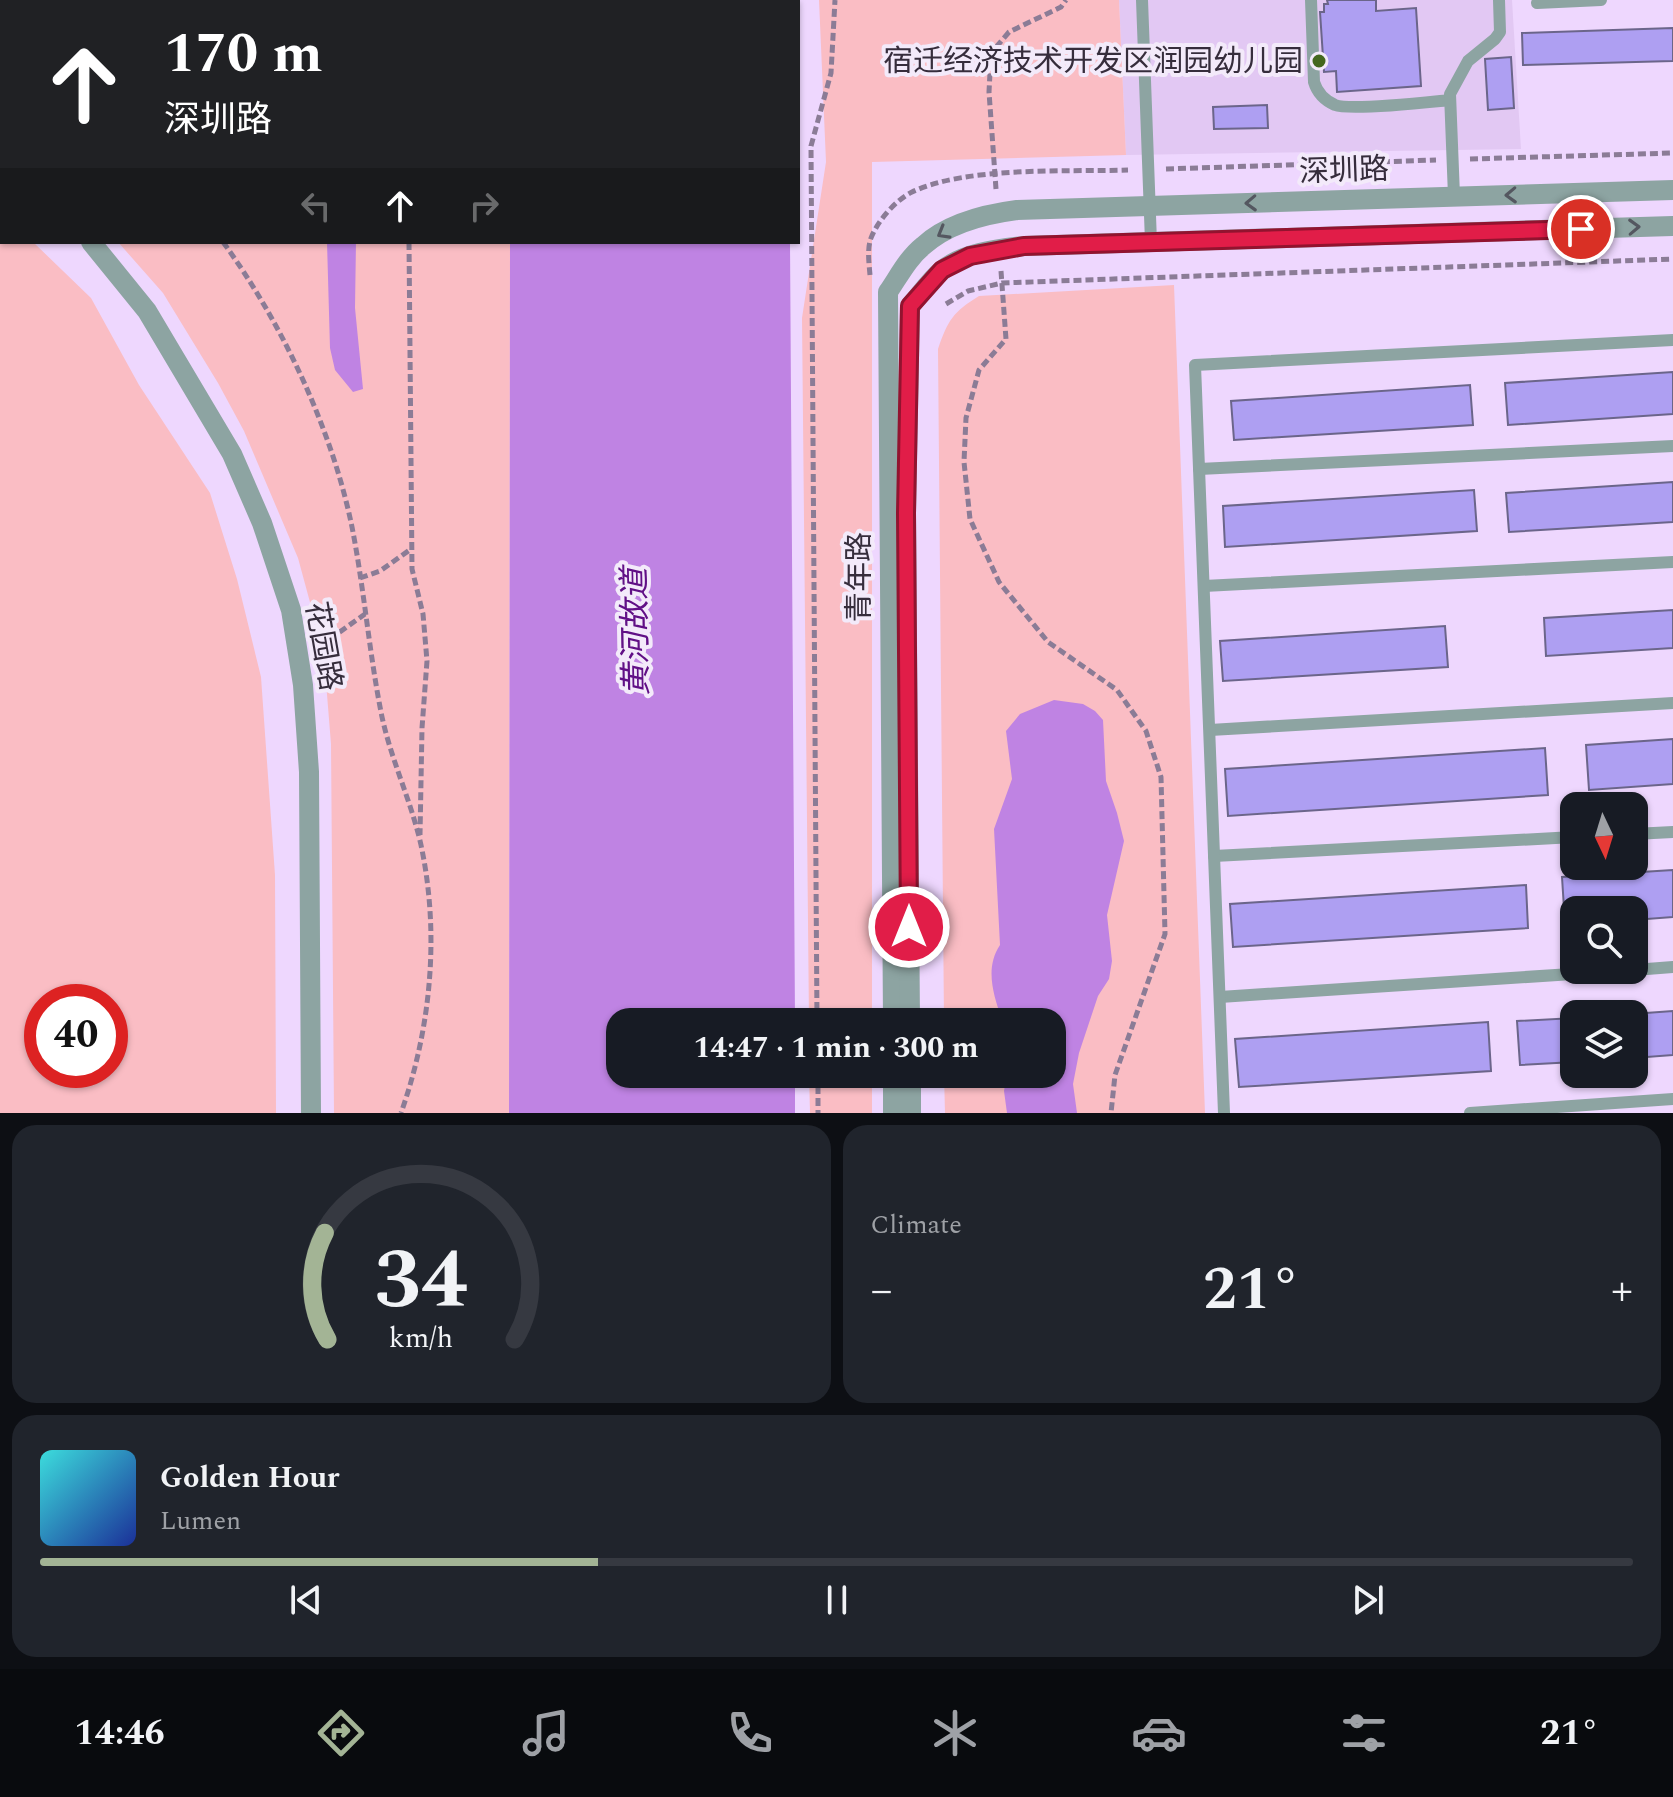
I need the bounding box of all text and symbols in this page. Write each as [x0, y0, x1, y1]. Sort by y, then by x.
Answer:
text: 170 m [164, 12, 323, 97]
icon: ahead [32, 32, 136, 136]
place label: 宿迁经济技术开发区润园幼儿园 [883, 39, 1303, 85]
marker: 宿迁经济技术开发区润园幼儿园 [1310, 52, 1328, 70]
text: 深圳路 [164, 93, 272, 148]
street label: 深圳路 [1298, 146, 1390, 196]
icon: left [294, 184, 338, 228]
icon: ahead [378, 184, 422, 228]
icon: right [462, 184, 506, 228]
one-way arrow [1504, 186, 1517, 203]
one-way arrow [1244, 194, 1257, 211]
pin [1547, 195, 1615, 263]
icon: arrive [1559, 207, 1603, 251]
one-way arrow [1628, 219, 1641, 236]
one-way arrow [937, 223, 952, 239]
street label: 青年路 [837, 532, 883, 622]
water label: 黄河故道 [611, 564, 662, 696]
street label: 花园路 [293, 598, 353, 694]
north arrow [1560, 792, 1648, 880]
map controls [1560, 792, 1648, 1088]
position arrow [867, 885, 951, 969]
button: search [1560, 896, 1648, 984]
speed limit sign: 40 [24, 984, 128, 1088]
button: layers [1560, 1000, 1648, 1088]
text: 14:47 · 1 min · 300 m [693, 1025, 979, 1071]
text: Climate [871, 1205, 962, 1245]
text: 34 [375, 1218, 468, 1345]
text: 21° [1203, 1244, 1300, 1336]
text: − [871, 1257, 893, 1324]
text: + [1611, 1257, 1633, 1324]
text: km/h [389, 1317, 453, 1360]
text: Golden Hour [160, 1455, 340, 1501]
text: Lumen [160, 1501, 241, 1541]
icon: previous [284, 1578, 328, 1622]
icon: pause [815, 1578, 859, 1622]
icon: next [1346, 1578, 1390, 1622]
icon: directions [313, 1705, 369, 1761]
icon: music [518, 1705, 574, 1761]
icon: phone [722, 1705, 778, 1761]
icon: climate [927, 1705, 983, 1761]
icon: car [1131, 1705, 1187, 1761]
icon: filters [1336, 1705, 1392, 1761]
text: 14:46 [74, 1706, 165, 1761]
text: 21° [1540, 1706, 1599, 1761]

